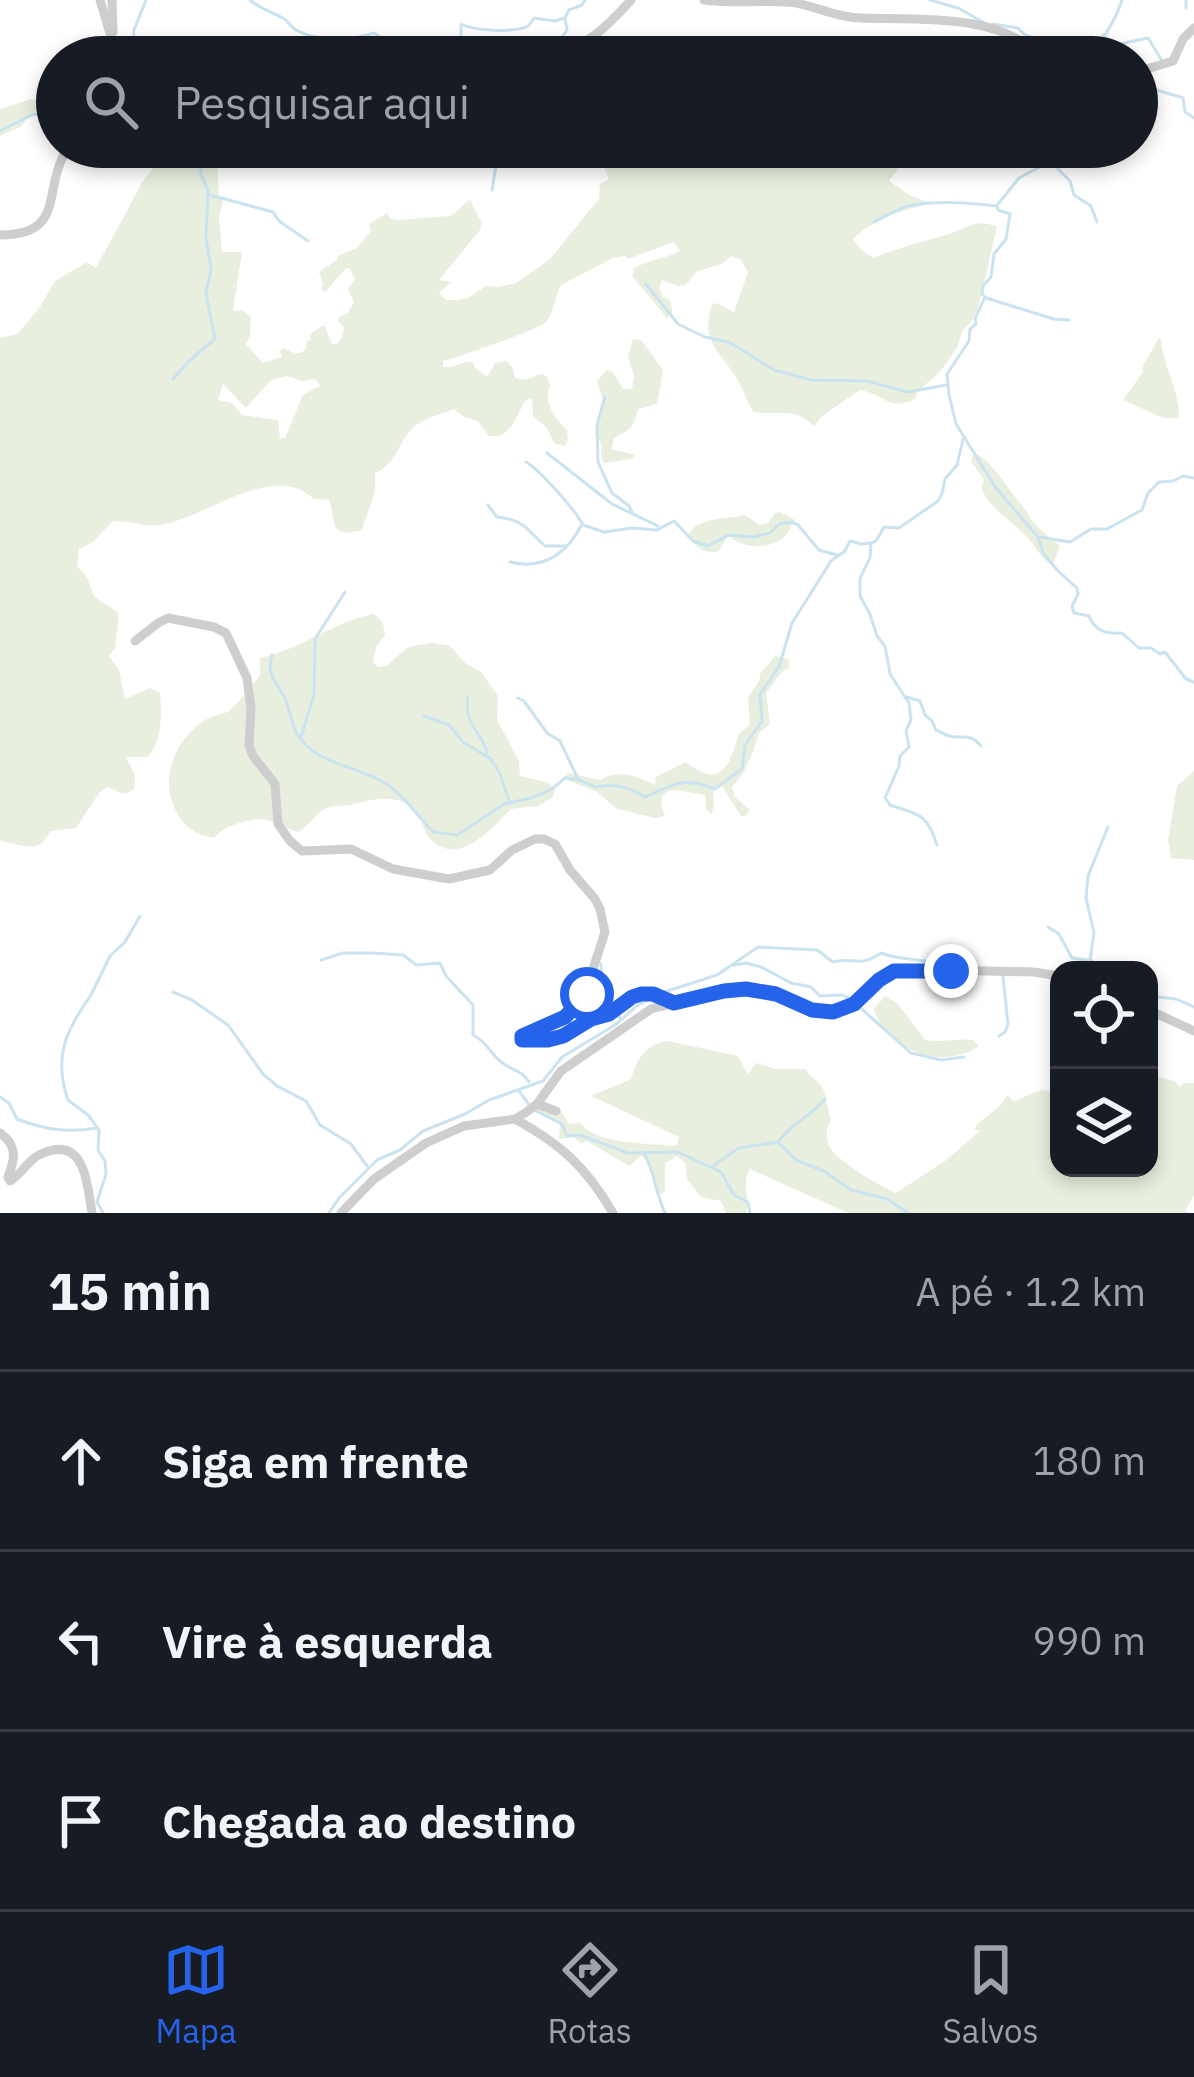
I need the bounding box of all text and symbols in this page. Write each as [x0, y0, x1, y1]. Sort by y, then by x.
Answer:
search box [36, 36, 1158, 168]
icon: search [78, 69, 144, 135]
text: Pesquisar aqui [174, 73, 470, 131]
route end [924, 944, 978, 998]
map controls [1050, 961, 1158, 1177]
button: locate [1050, 961, 1158, 1069]
route start [560, 967, 614, 1021]
button: layers [1050, 1069, 1158, 1177]
text: 15 min [48, 1258, 212, 1324]
text: A pé · 1.2 km [915, 1266, 1146, 1317]
icon: ahead [48, 1428, 114, 1494]
text: Siga em frente [162, 1432, 469, 1490]
text: 180 m [1033, 1435, 1146, 1486]
icon: left [48, 1608, 114, 1674]
text: Vire à esquerda [162, 1612, 493, 1670]
text: 990 m [1033, 1615, 1146, 1666]
icon: arrive [48, 1788, 114, 1854]
text: Chegada ao destino [162, 1792, 576, 1850]
tab: Mapa [155, 1937, 237, 2052]
tab: Rotas [547, 1937, 632, 2052]
tab: Salvos [943, 1937, 1039, 2052]

